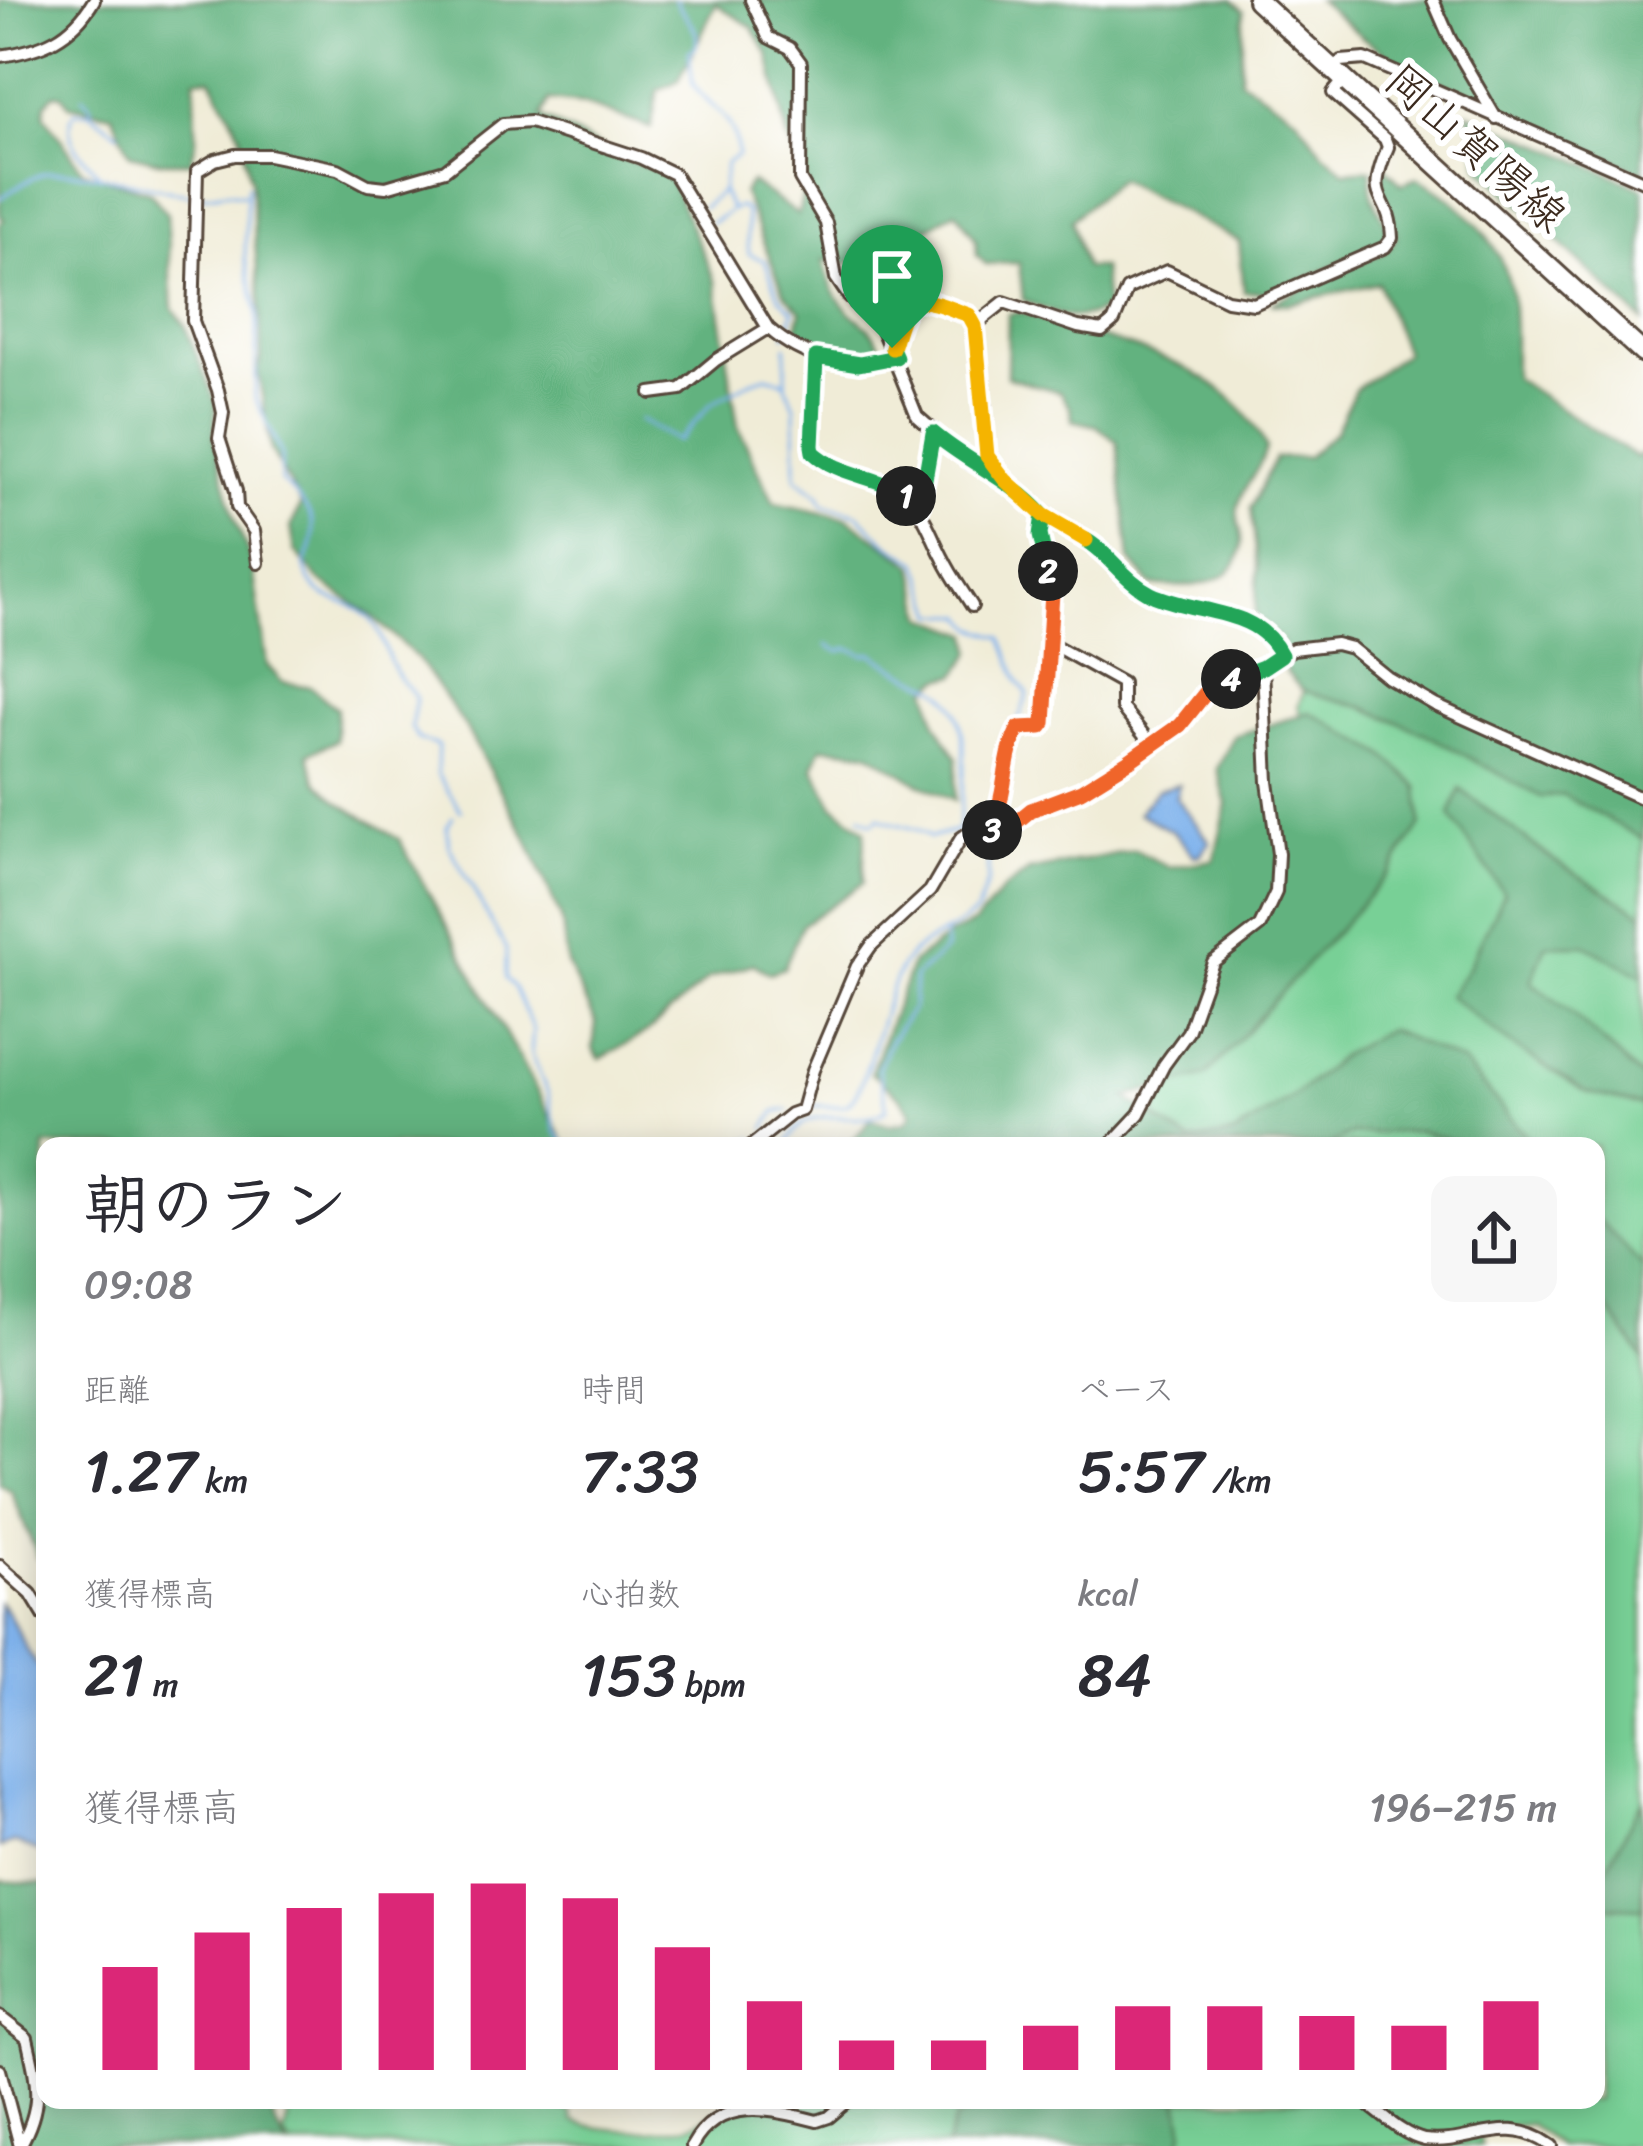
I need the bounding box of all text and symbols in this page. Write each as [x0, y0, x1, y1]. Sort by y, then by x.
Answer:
street label: 岡山賀陽線 [1366, 43, 1586, 253]
pin [841, 225, 943, 348]
icon: arrive [859, 243, 925, 309]
pin: 1 [876, 466, 936, 526]
text: 1 [899, 467, 913, 525]
pin: 2 [1018, 541, 1078, 601]
text: 2 [1038, 542, 1058, 600]
pin: 4 [1201, 649, 1261, 709]
text: 4 [1221, 650, 1241, 708]
pin: 3 [962, 800, 1022, 860]
text: 3 [983, 801, 1001, 859]
text: 朝のラン [84, 1146, 348, 1263]
button: share [1431, 1176, 1557, 1302]
text: 09:08 [84, 1250, 193, 1319]
text: 距離 [84, 1361, 150, 1419]
text: 時間 [581, 1361, 647, 1419]
text: ペース [1078, 1361, 1175, 1419]
text: 1.27 [84, 1419, 197, 1525]
text: 7:33 [581, 1419, 699, 1525]
text: 5:57 [1078, 1419, 1204, 1525]
text: km [197, 1452, 248, 1510]
text: /km [1204, 1452, 1272, 1510]
text: 獲得標高 [84, 1565, 216, 1623]
text: 心拍数 [581, 1565, 680, 1623]
text: kcal [1078, 1565, 1138, 1623]
text: 21 [84, 1623, 144, 1729]
text: 153 [581, 1623, 676, 1729]
text: 84 [1078, 1623, 1152, 1729]
text: m [144, 1656, 178, 1714]
text: bpm [676, 1656, 746, 1714]
text: 獲得標高 [84, 1773, 240, 1842]
text: 196–215 m [1369, 1773, 1557, 1842]

